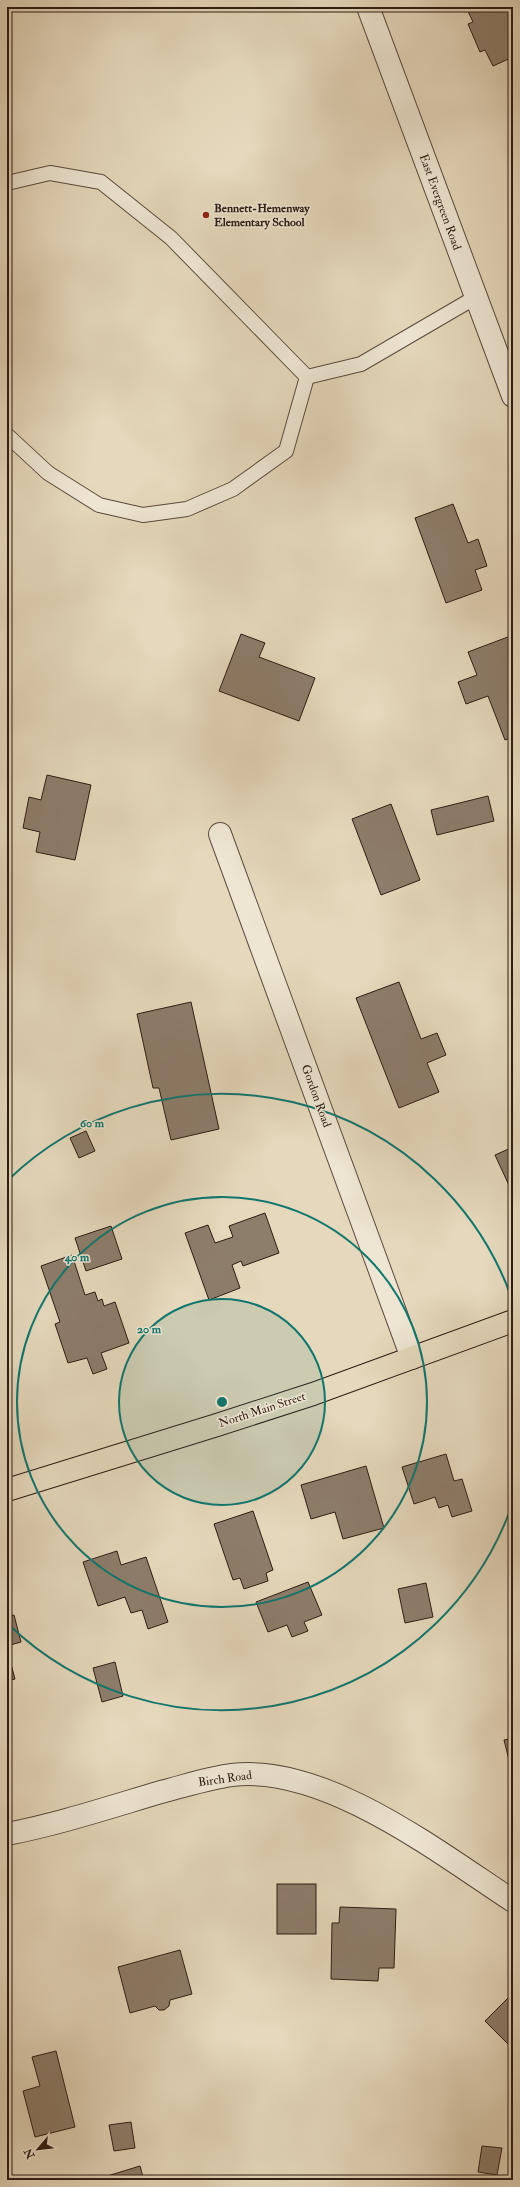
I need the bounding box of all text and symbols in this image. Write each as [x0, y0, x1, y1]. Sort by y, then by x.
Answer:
street label: East Evergreen Road [416, 152, 464, 252]
place label: Bennett-Hemenway Elementary School [214, 201, 310, 230]
marker: Bennett-Hemenway Elementary School [201, 210, 211, 220]
street label: Gordon Road [298, 1063, 334, 1130]
text: 60 m [80, 1116, 105, 1131]
text: 40 m [64, 1250, 90, 1265]
text: 20 m [137, 1322, 162, 1337]
street label: North Main Street [217, 1389, 308, 1431]
centre of rings [215, 1395, 229, 1409]
street label: Birch Road [197, 1768, 253, 1790]
north arrow [18, 2129, 58, 2169]
text: N [21, 2145, 38, 2162]

